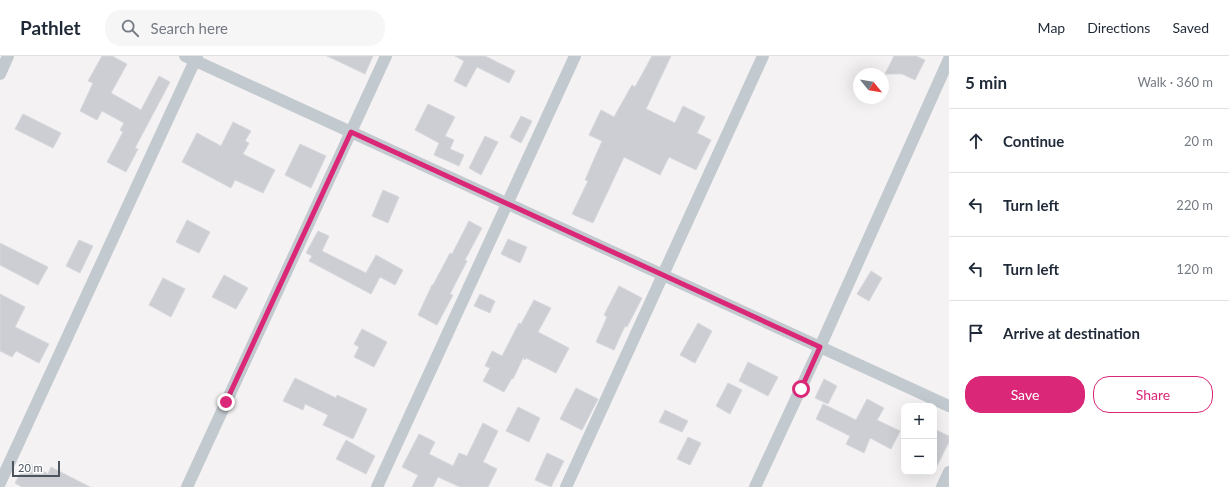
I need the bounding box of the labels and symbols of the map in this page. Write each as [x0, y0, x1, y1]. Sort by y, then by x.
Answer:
north arrow [853, 68, 889, 104]
route start [792, 380, 810, 398]
route end [217, 393, 235, 411]
scale bar [12, 459, 60, 478]

